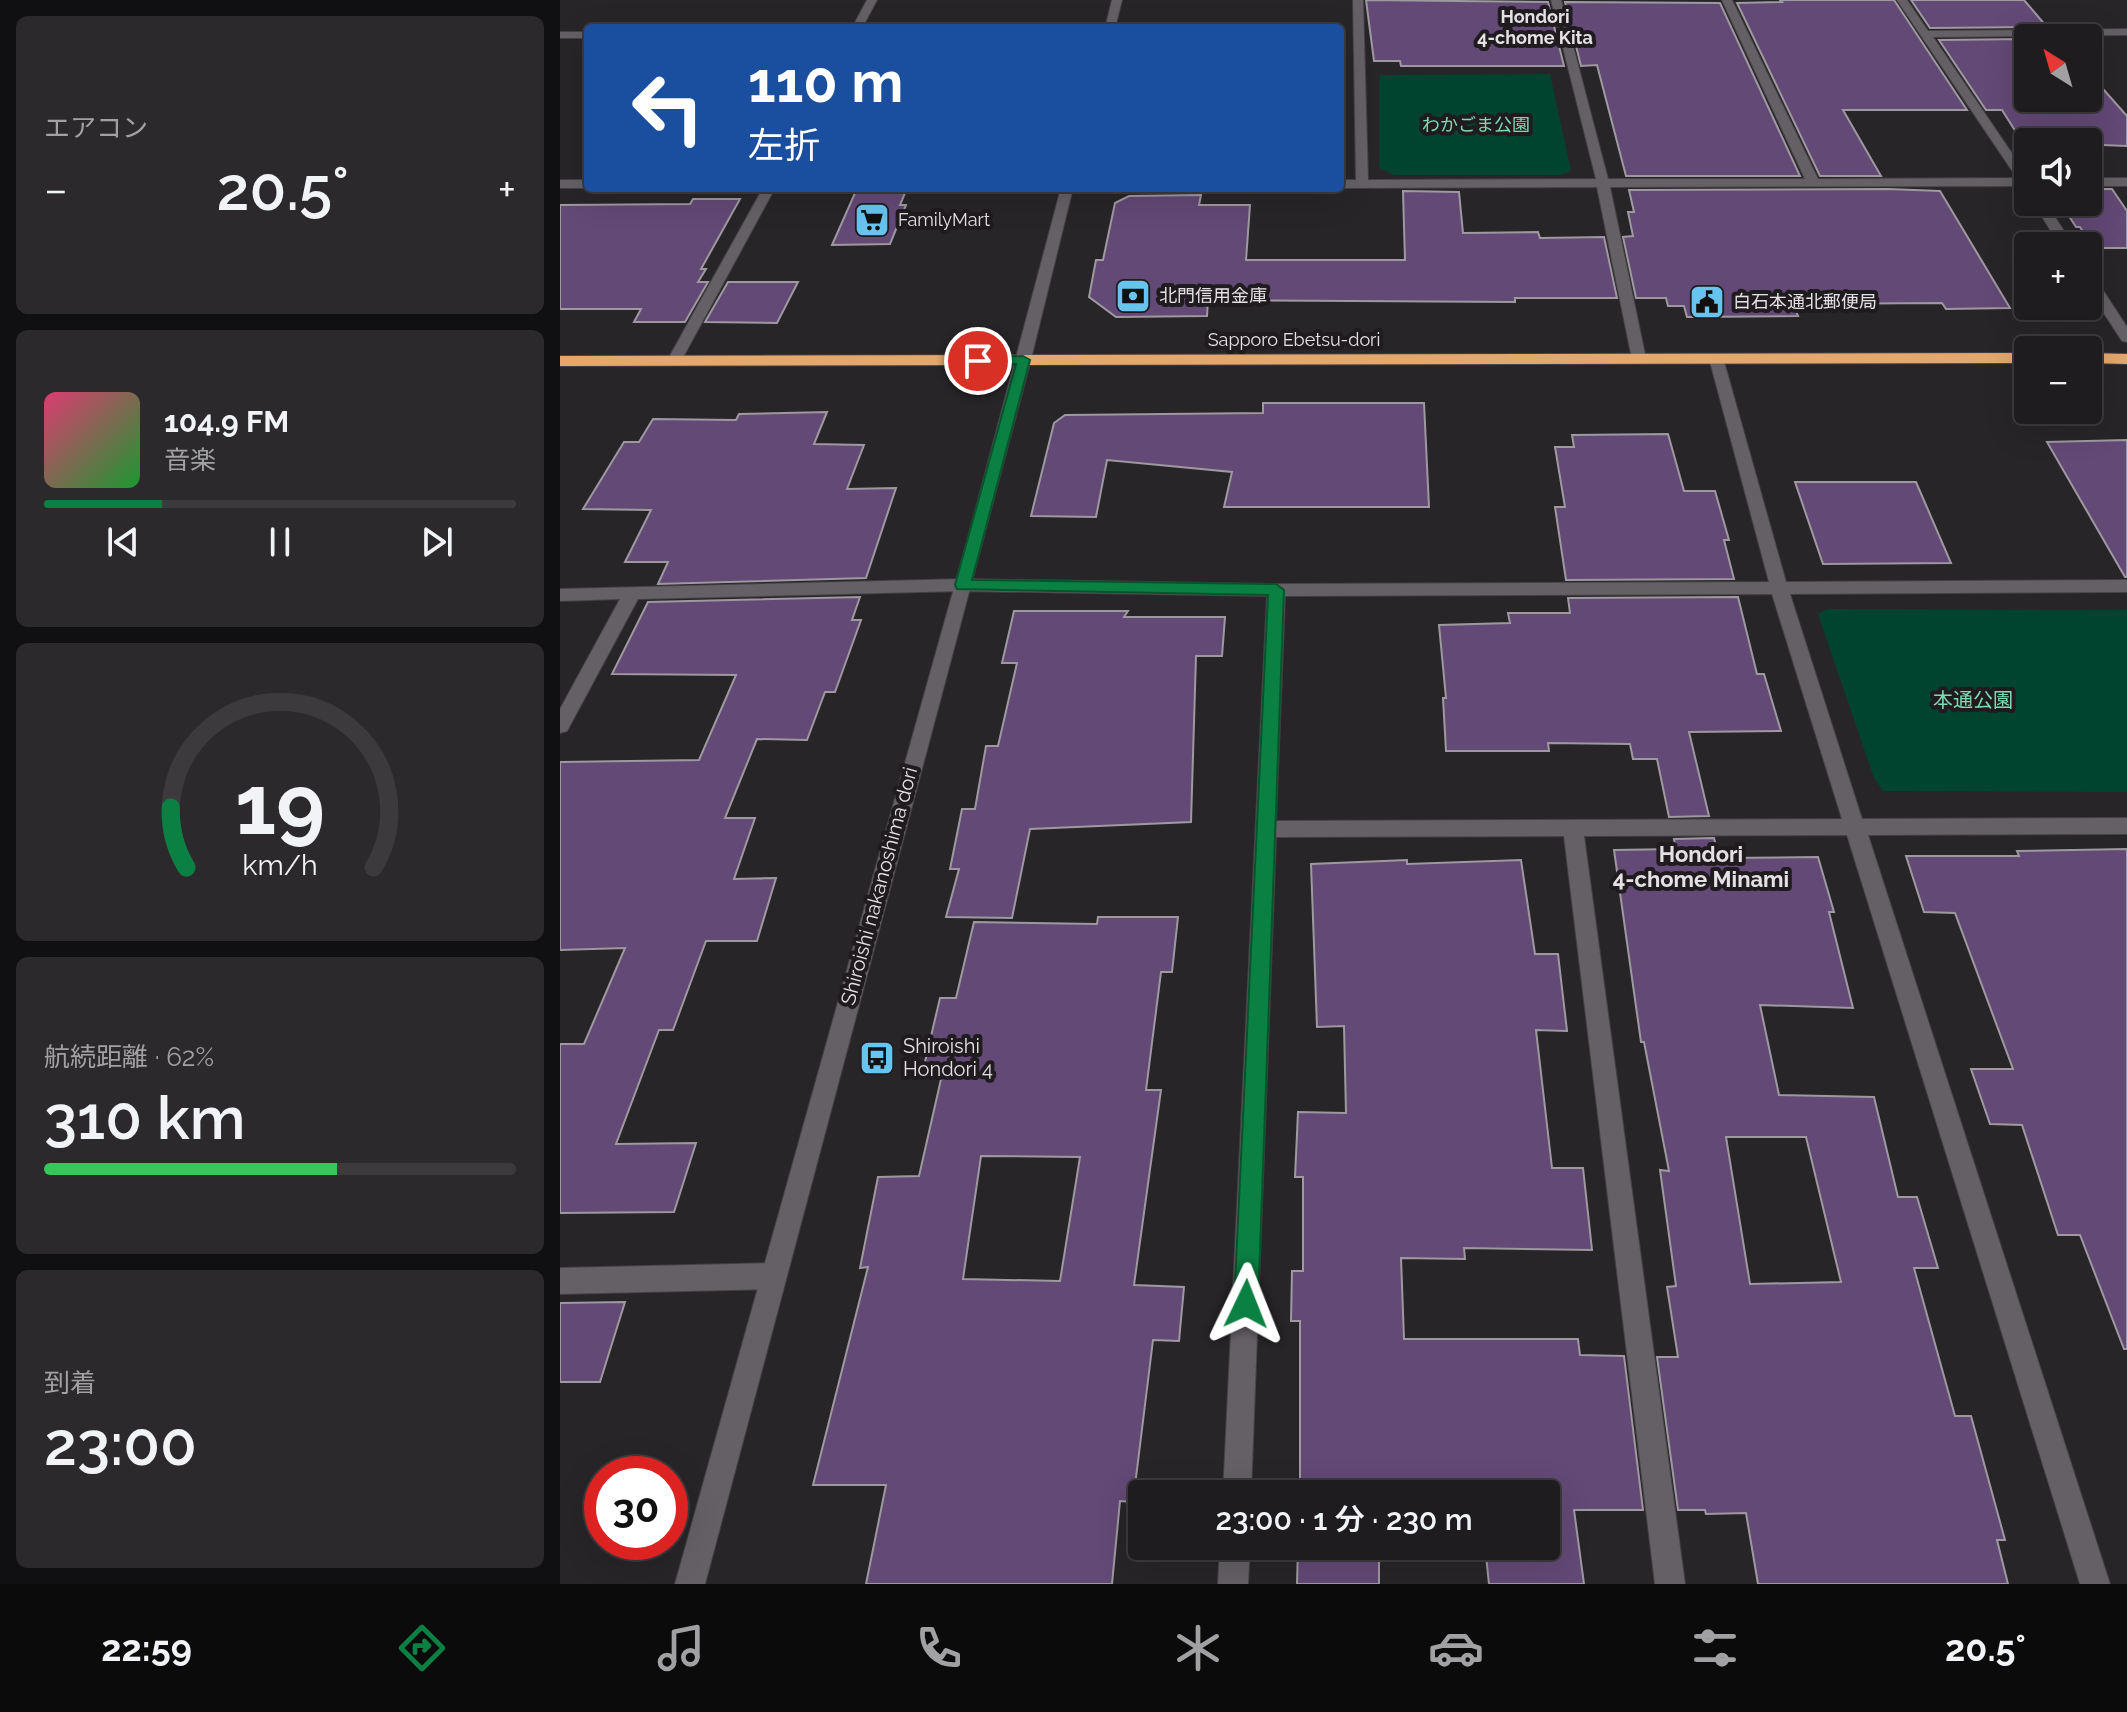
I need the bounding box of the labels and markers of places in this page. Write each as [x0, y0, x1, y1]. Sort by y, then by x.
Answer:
supermarket icon: FamilyMart [853, 201, 891, 239]
place label: FamilyMart [898, 209, 990, 230]
bank icon: 北門信用金庫 [1114, 277, 1152, 315]
public building icon: 白石本通北郵便局 [1688, 283, 1726, 321]
place label: 北門信用金庫 [1159, 285, 1267, 306]
place label: 白石本通北郵便局 [1733, 291, 1877, 312]
pin [944, 327, 1012, 395]
place label: Shiroishi Hondori 4 [903, 1034, 993, 1081]
bus stop icon: Shiroishi Hondori 4 [858, 1039, 896, 1077]

